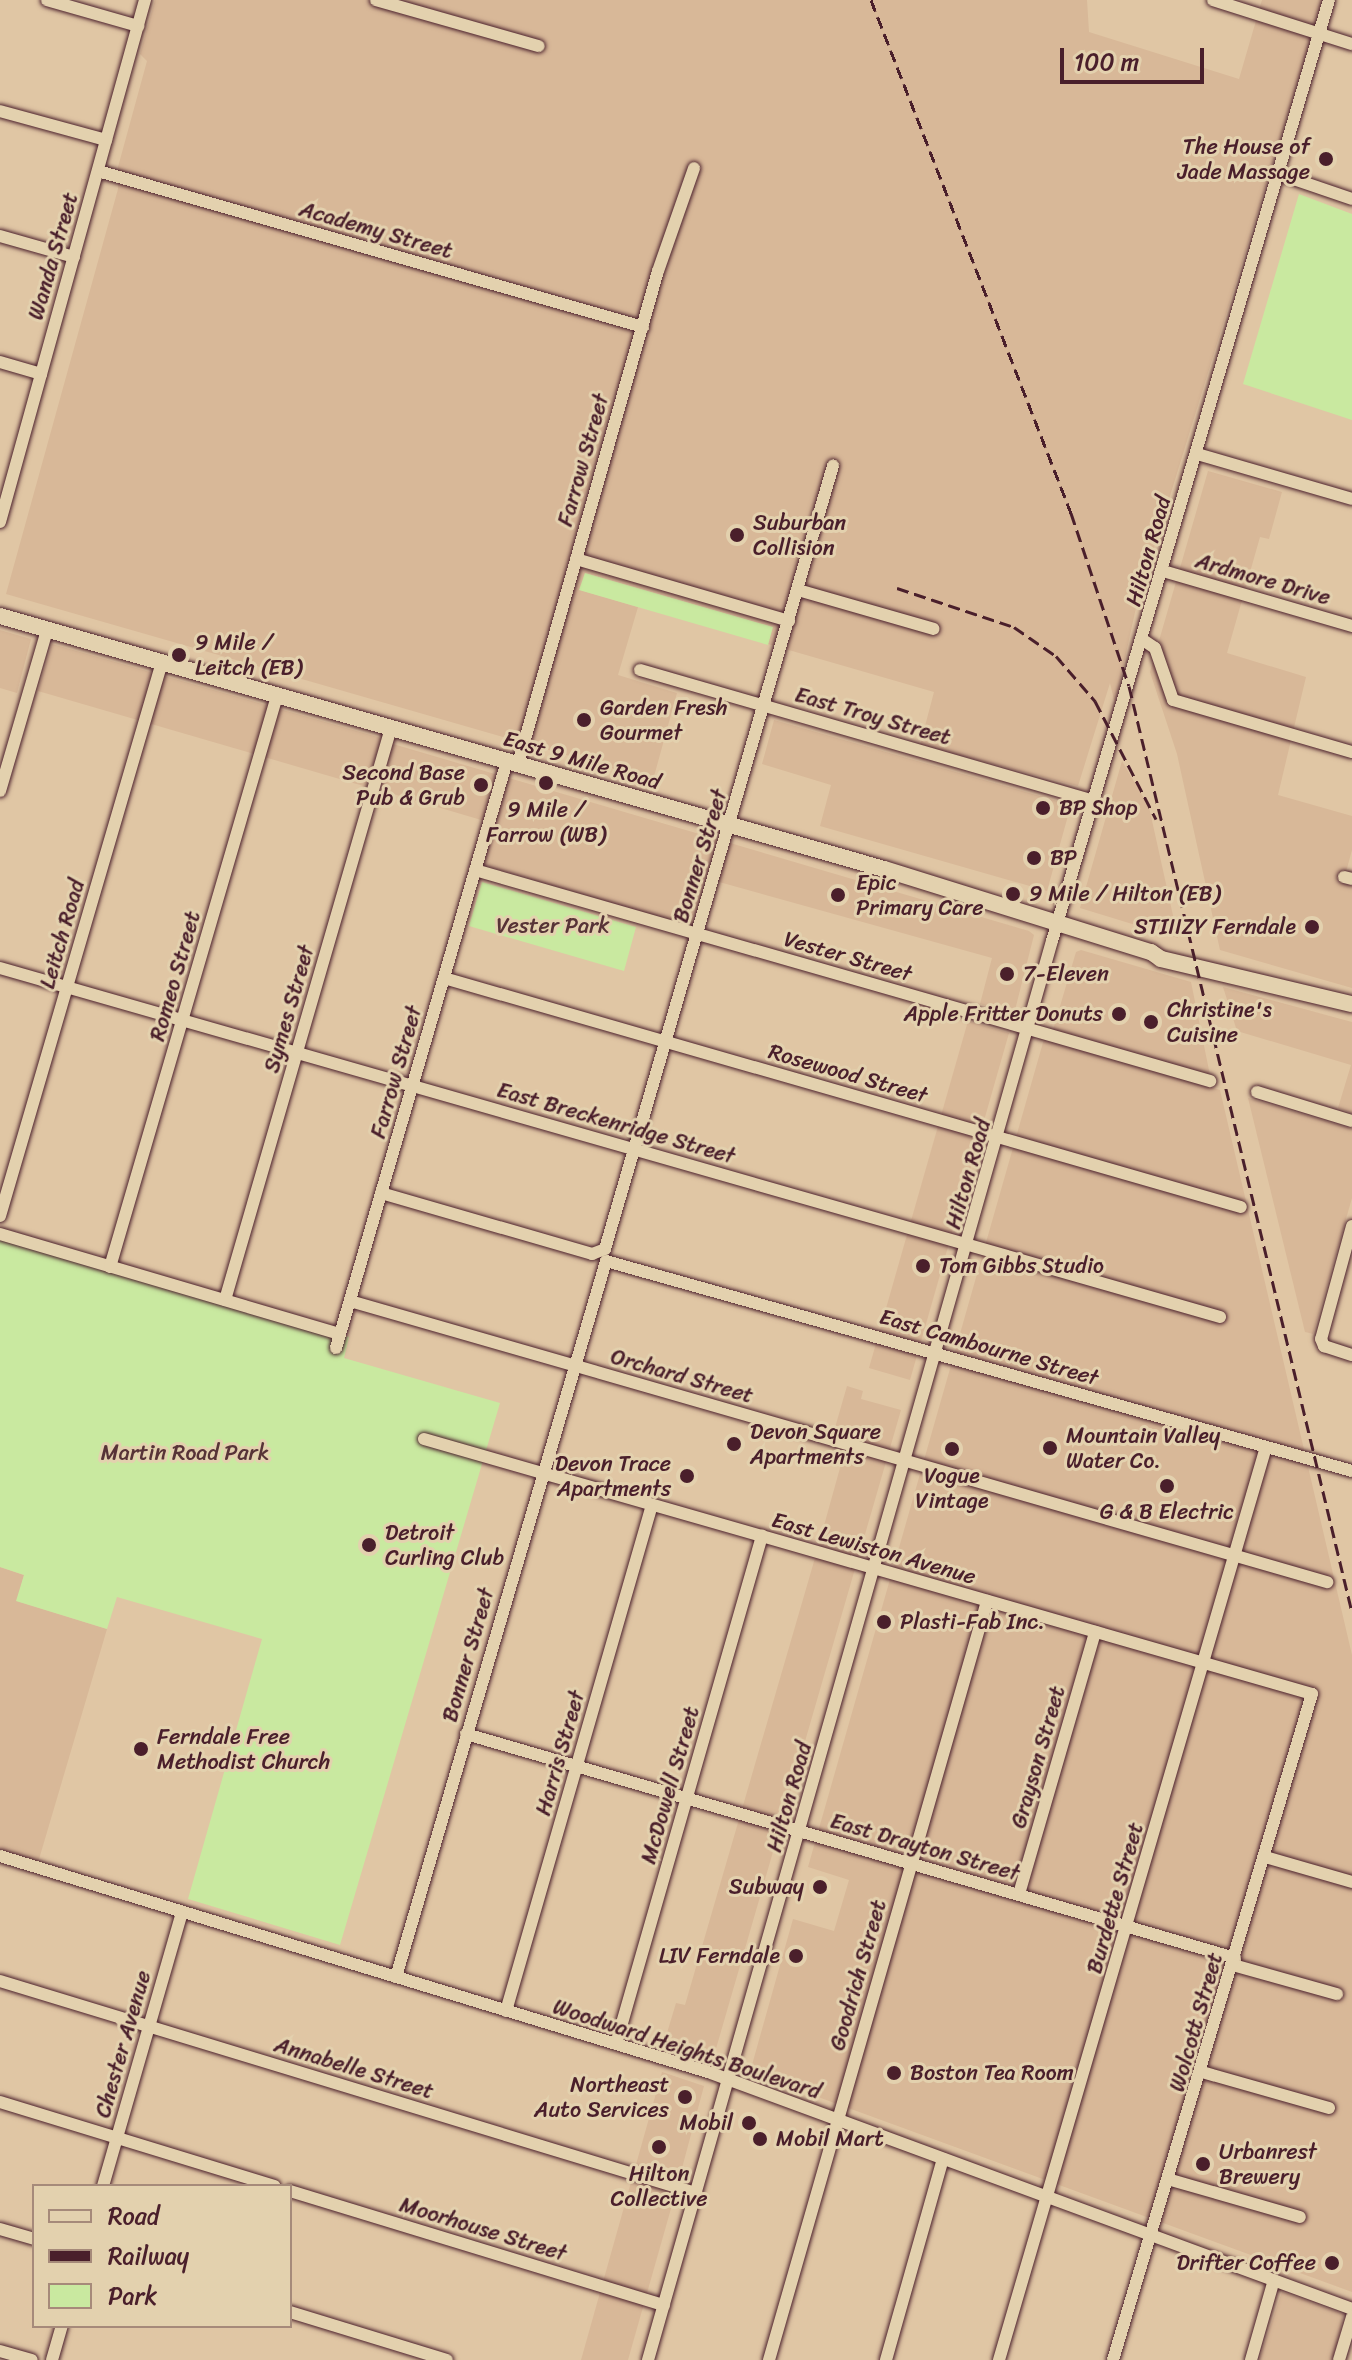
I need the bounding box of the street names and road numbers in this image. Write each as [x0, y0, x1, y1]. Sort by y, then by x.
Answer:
street label: Wanda Street [22, 189, 84, 323]
street label: Academy Street [297, 196, 455, 264]
street label: Farrow Street [551, 390, 615, 530]
street label: Hilton Road [1120, 493, 1176, 609]
street label: Ardmore Drive [1193, 547, 1333, 611]
street label: East Troy Street [792, 681, 954, 751]
street label: East 9 Mile Road [500, 725, 664, 795]
street label: Bonner Street [667, 786, 733, 926]
street label: Leitch Road [34, 876, 90, 992]
street label: Romeo Street [144, 908, 206, 1044]
street label: Vester Street [781, 925, 915, 987]
street label: Symes Street [258, 942, 320, 1076]
street label: Farrow Street [364, 1002, 428, 1142]
street label: Rosewood Street [765, 1038, 931, 1108]
street label: East Breckenridge Street [493, 1076, 739, 1170]
street label: Hilton Road [940, 1116, 996, 1232]
street label: East Cambourne Street [876, 1303, 1102, 1391]
street label: Orchard Street [608, 1343, 756, 1409]
street label: East Lewiston Avenue [770, 1506, 978, 1590]
street label: Bonner Street [436, 1585, 500, 1725]
street label: Grayson Street [1005, 1683, 1071, 1831]
street label: Harris Street [529, 1687, 591, 1819]
street label: McDowell Street [635, 1704, 705, 1866]
street label: Hilton Road [761, 1739, 817, 1855]
street label: East Drayton Street [828, 1807, 1022, 1887]
street label: Burdette Street [1081, 1819, 1149, 1977]
street label: Goodrich Street [824, 1897, 892, 2053]
street label: Wolcott Street [1163, 1949, 1229, 2095]
street label: Chester Avenue [89, 1967, 157, 2121]
street label: Woodward Heights Boulevard [550, 1993, 824, 2105]
street label: Annabelle Street [271, 2031, 437, 2105]
street label: Moorhouse Street [396, 2191, 570, 2267]

